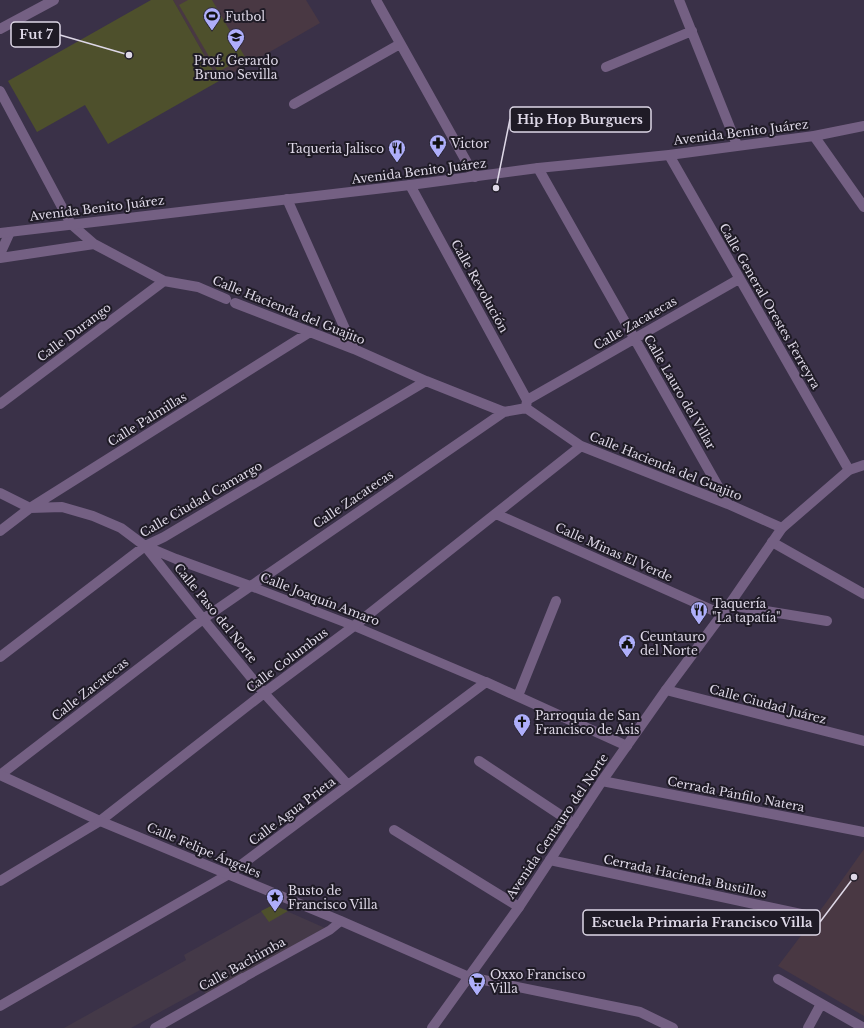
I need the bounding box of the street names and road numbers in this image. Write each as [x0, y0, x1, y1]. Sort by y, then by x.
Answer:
street label: Avenida Benito Juárez [672, 116, 809, 148]
street label: Avenida Benito Juárez [350, 155, 487, 187]
street label: Avenida Benito Juárez [28, 192, 165, 224]
street label: Calle General Orestes Ferreyra [716, 221, 824, 392]
street label: Calle Revolución [448, 237, 512, 335]
street label: Calle Hacienda del Guajito [210, 272, 368, 348]
street label: Calle Zacatecas [591, 293, 679, 353]
street label: Calle Durango [34, 299, 114, 365]
street label: Calle Lauro del Villar [641, 332, 719, 452]
street label: Calle Palmillas [105, 389, 189, 449]
street label: Calle Hacienda del Guajito [587, 428, 745, 504]
street label: Calle Ciudad Camargo [137, 458, 265, 540]
street label: Calle Zacatecas [310, 467, 396, 531]
street label: Calle Minas El Verde [553, 519, 675, 585]
street label: Calle Paso del Norte [171, 560, 261, 666]
street label: Calle Joaquín Amaro [258, 569, 382, 629]
street label: Calle Columbus [243, 625, 331, 695]
street label: Calle Zacatecas [49, 654, 131, 724]
street label: Calle Ciudad Juárez [708, 681, 829, 727]
street label: Avenida Centauro del Norte [502, 751, 611, 902]
street label: Calle Agua Prieta [246, 773, 339, 848]
street label: Cerrada Pánfilo Natera [666, 773, 806, 815]
street label: Calle Felipe Ángeles [145, 818, 264, 881]
street label: Cerrada Hacienda Bustillos [602, 851, 768, 901]
street label: Calle Bachimba [196, 934, 288, 994]

